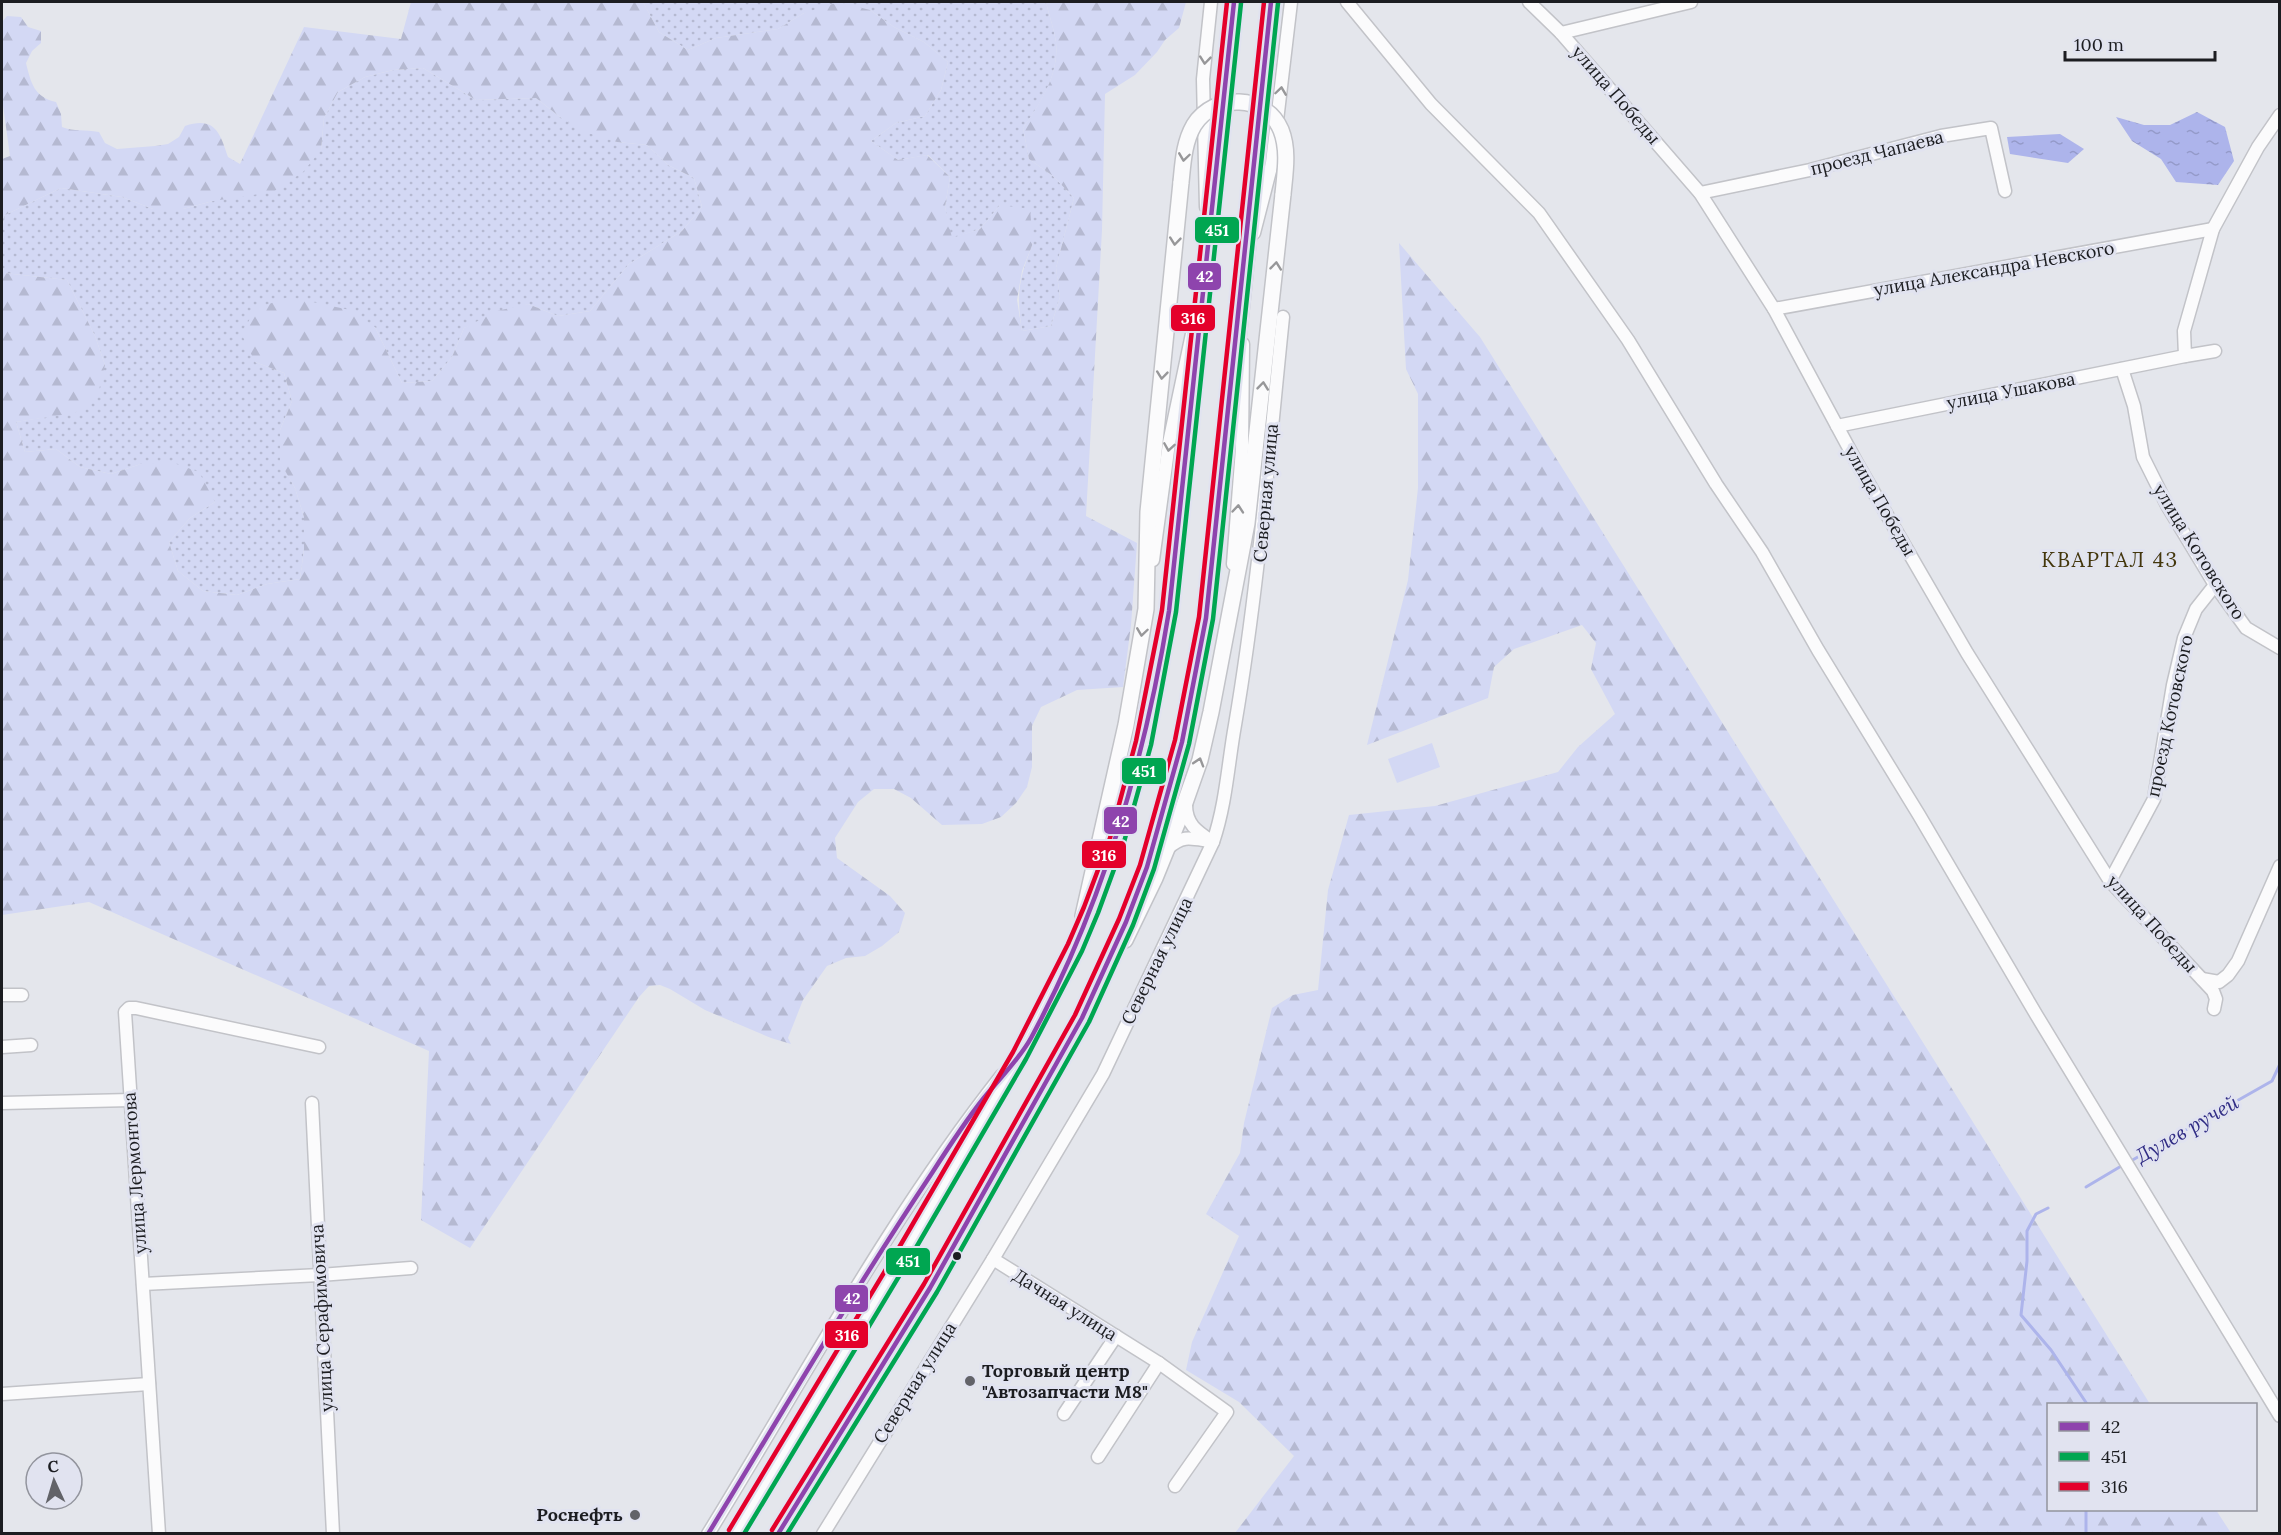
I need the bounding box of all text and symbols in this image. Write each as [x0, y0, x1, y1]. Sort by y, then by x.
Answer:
scale bar [2065, 24, 2215, 62]
text: 100 m [2074, 33, 2124, 56]
street label: улица Победы [1567, 40, 1666, 149]
one-way arrow [1199, 55, 1212, 64]
one-way arrow [1274, 86, 1287, 96]
street label: проезд Чапаева [1808, 125, 1946, 180]
one-way arrow [1178, 153, 1190, 162]
line badge: 451 [1194, 216, 1240, 244]
text: 451 [1205, 220, 1229, 240]
one-way arrow [1169, 236, 1182, 245]
street label: улица Александра Невского [1872, 236, 2116, 301]
line badge: 42 [1187, 262, 1222, 291]
one-way arrow [1269, 262, 1282, 271]
text: 42 [1196, 266, 1214, 286]
line badge: 316 [1170, 304, 1216, 332]
text: 316 [1181, 308, 1205, 328]
street label: улица Ушакова [1945, 367, 2077, 414]
one-way arrow [1156, 371, 1168, 380]
one-way arrow [1256, 381, 1269, 390]
street label: Северная улица [1248, 423, 1283, 563]
one-way arrow [1163, 441, 1176, 451]
street label: улица Победы [1840, 441, 1921, 560]
street label: улица Котовского [2148, 480, 2250, 624]
one-way arrow [1231, 505, 1244, 514]
district label: КВАРТАЛ 43 [2041, 546, 2179, 573]
one-way arrow [1137, 628, 1149, 637]
street label: проезд Котовского [2141, 633, 2198, 799]
line badge: 451 [1121, 757, 1167, 785]
one-way arrow [1192, 757, 1204, 768]
text: 451 [1132, 761, 1156, 781]
line badge: 42 [1103, 806, 1138, 835]
text: 42 [1112, 811, 1130, 831]
line badge: 316 [1081, 840, 1127, 869]
text: 316 [1092, 845, 1116, 865]
street label: улица Победы [2102, 870, 2202, 977]
street label: Северная улица [1116, 893, 1197, 1028]
water label: Дулев ручей [2130, 1089, 2243, 1168]
street label: улица Лермонтова [117, 1091, 152, 1255]
street label: улица Серафимовича [305, 1224, 338, 1412]
line badge: 451 [885, 1247, 931, 1276]
unlabelled marker [951, 1250, 963, 1262]
text: 451 [896, 1251, 920, 1271]
street label: Дачная улица [1009, 1263, 1122, 1346]
line badge: 42 [834, 1284, 869, 1313]
text: 42 [843, 1288, 861, 1308]
street label: Северная улица [868, 1318, 961, 1448]
line badge: 316 [824, 1320, 869, 1349]
text: 316 [835, 1325, 859, 1345]
place label: Торговый центр "Автозапчасти М8" [982, 1359, 1148, 1403]
marker: Торговый центр "Автозапчасти М8" [963, 1374, 977, 1388]
legend [2047, 1403, 2257, 1511]
text: 42 [2101, 1415, 2120, 1438]
text: 451 [2101, 1445, 2127, 1468]
north arrow [24, 1451, 84, 1511]
text: С [47, 1456, 59, 1476]
text: 316 [2101, 1475, 2128, 1498]
place label: Роснефть [536, 1503, 623, 1526]
marker: Роснефть [628, 1508, 642, 1522]

